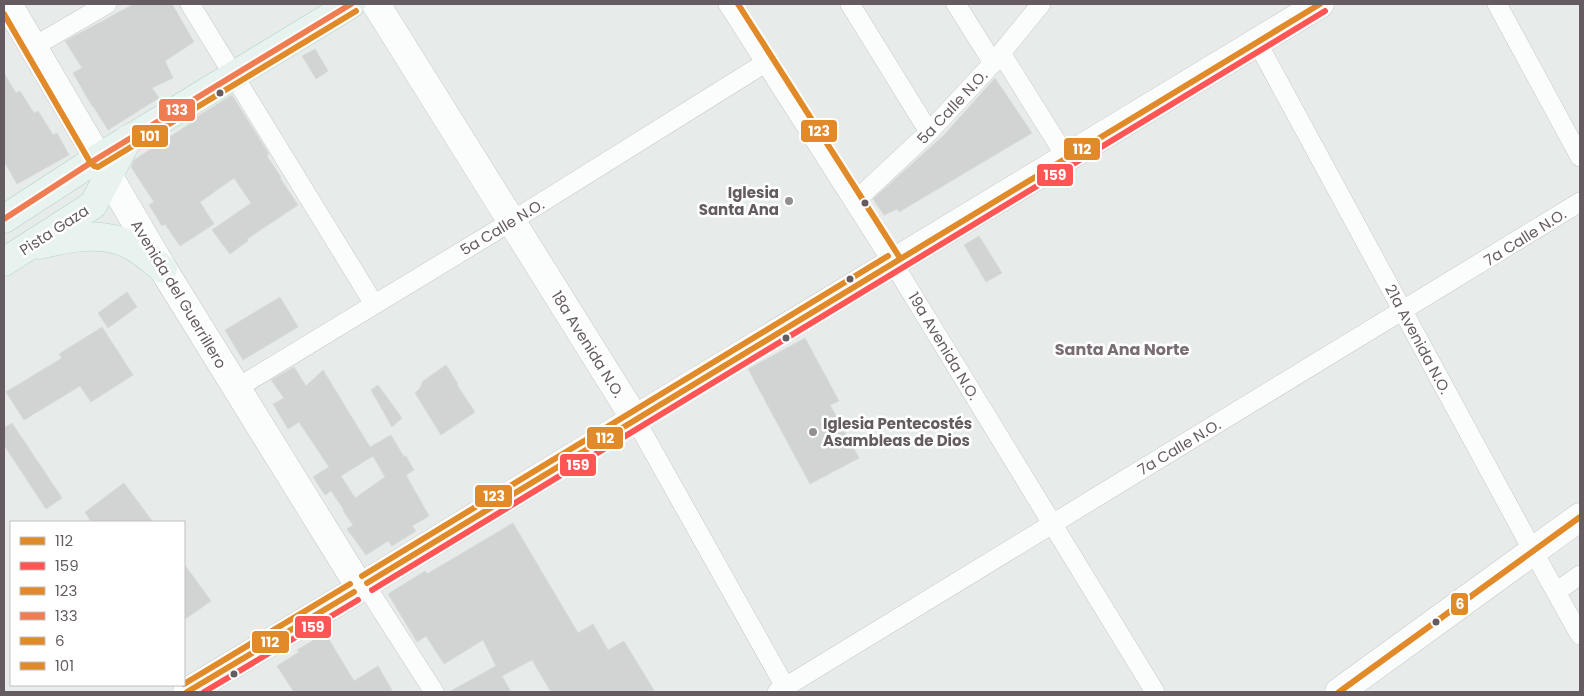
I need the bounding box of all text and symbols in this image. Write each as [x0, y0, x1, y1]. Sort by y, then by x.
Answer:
street label: 5a Calle N.O. [912, 65, 992, 149]
unlabelled marker [215, 88, 225, 98]
line badge: 133 [158, 98, 196, 122]
text: 133 [166, 100, 188, 120]
line badge: 123 [800, 119, 838, 143]
text: 123 [808, 121, 830, 141]
line badge: 101 [131, 124, 169, 148]
text: 101 [140, 126, 160, 146]
line badge: 112 [1063, 137, 1101, 161]
text: 112 [1073, 139, 1091, 159]
line badge: 159 [1036, 163, 1074, 187]
text: 159 [1044, 165, 1066, 185]
place label: Iglesia Santa Ana [699, 182, 779, 220]
street label: 5a Calle N.O. [456, 194, 548, 260]
marker: Iglesia Santa Ana [783, 195, 795, 207]
unlabelled marker [860, 198, 870, 208]
street label: Pista Gaza [15, 200, 93, 260]
street label: 7a Calle N.O. [1480, 203, 1570, 271]
street label: Avenida del Guerrillero [126, 216, 232, 372]
unlabelled marker [845, 274, 855, 284]
street label: 21a Avenida N.O. [1380, 280, 1456, 398]
street label: 18a Avenida N.O. [547, 287, 629, 401]
street label: 19a Avenida N.O. [903, 288, 985, 404]
unlabelled marker [781, 333, 791, 343]
district label: Santa Ana Norte [1055, 338, 1189, 361]
place label: Iglesia Pentecostés Asambleas de Dios [823, 413, 972, 451]
street label: 7a Calle N.O. [1134, 414, 1224, 480]
line badge: 112 [586, 426, 624, 450]
marker: Iglesia Pentecostés Asambleas de Dios [807, 426, 819, 438]
text: 112 [596, 428, 614, 448]
line badge: 159 [559, 453, 597, 477]
text: 159 [567, 455, 589, 475]
line badge: 123 [474, 484, 513, 508]
text: 123 [483, 486, 505, 506]
legend [10, 521, 185, 686]
text: 112 [55, 530, 73, 551]
text: 159 [55, 555, 79, 576]
text: 123 [55, 580, 77, 601]
line badge: 6 [1450, 592, 1469, 616]
text: 6 [1456, 594, 1465, 614]
text: 133 [55, 605, 77, 626]
line badge: 159 [294, 615, 332, 639]
text: 159 [302, 617, 324, 637]
unlabelled marker [1431, 617, 1441, 627]
text: 6 [55, 630, 65, 651]
line badge: 112 [251, 630, 290, 654]
text: 112 [261, 632, 279, 652]
text: 101 [55, 655, 74, 676]
unlabelled marker [229, 669, 239, 679]

